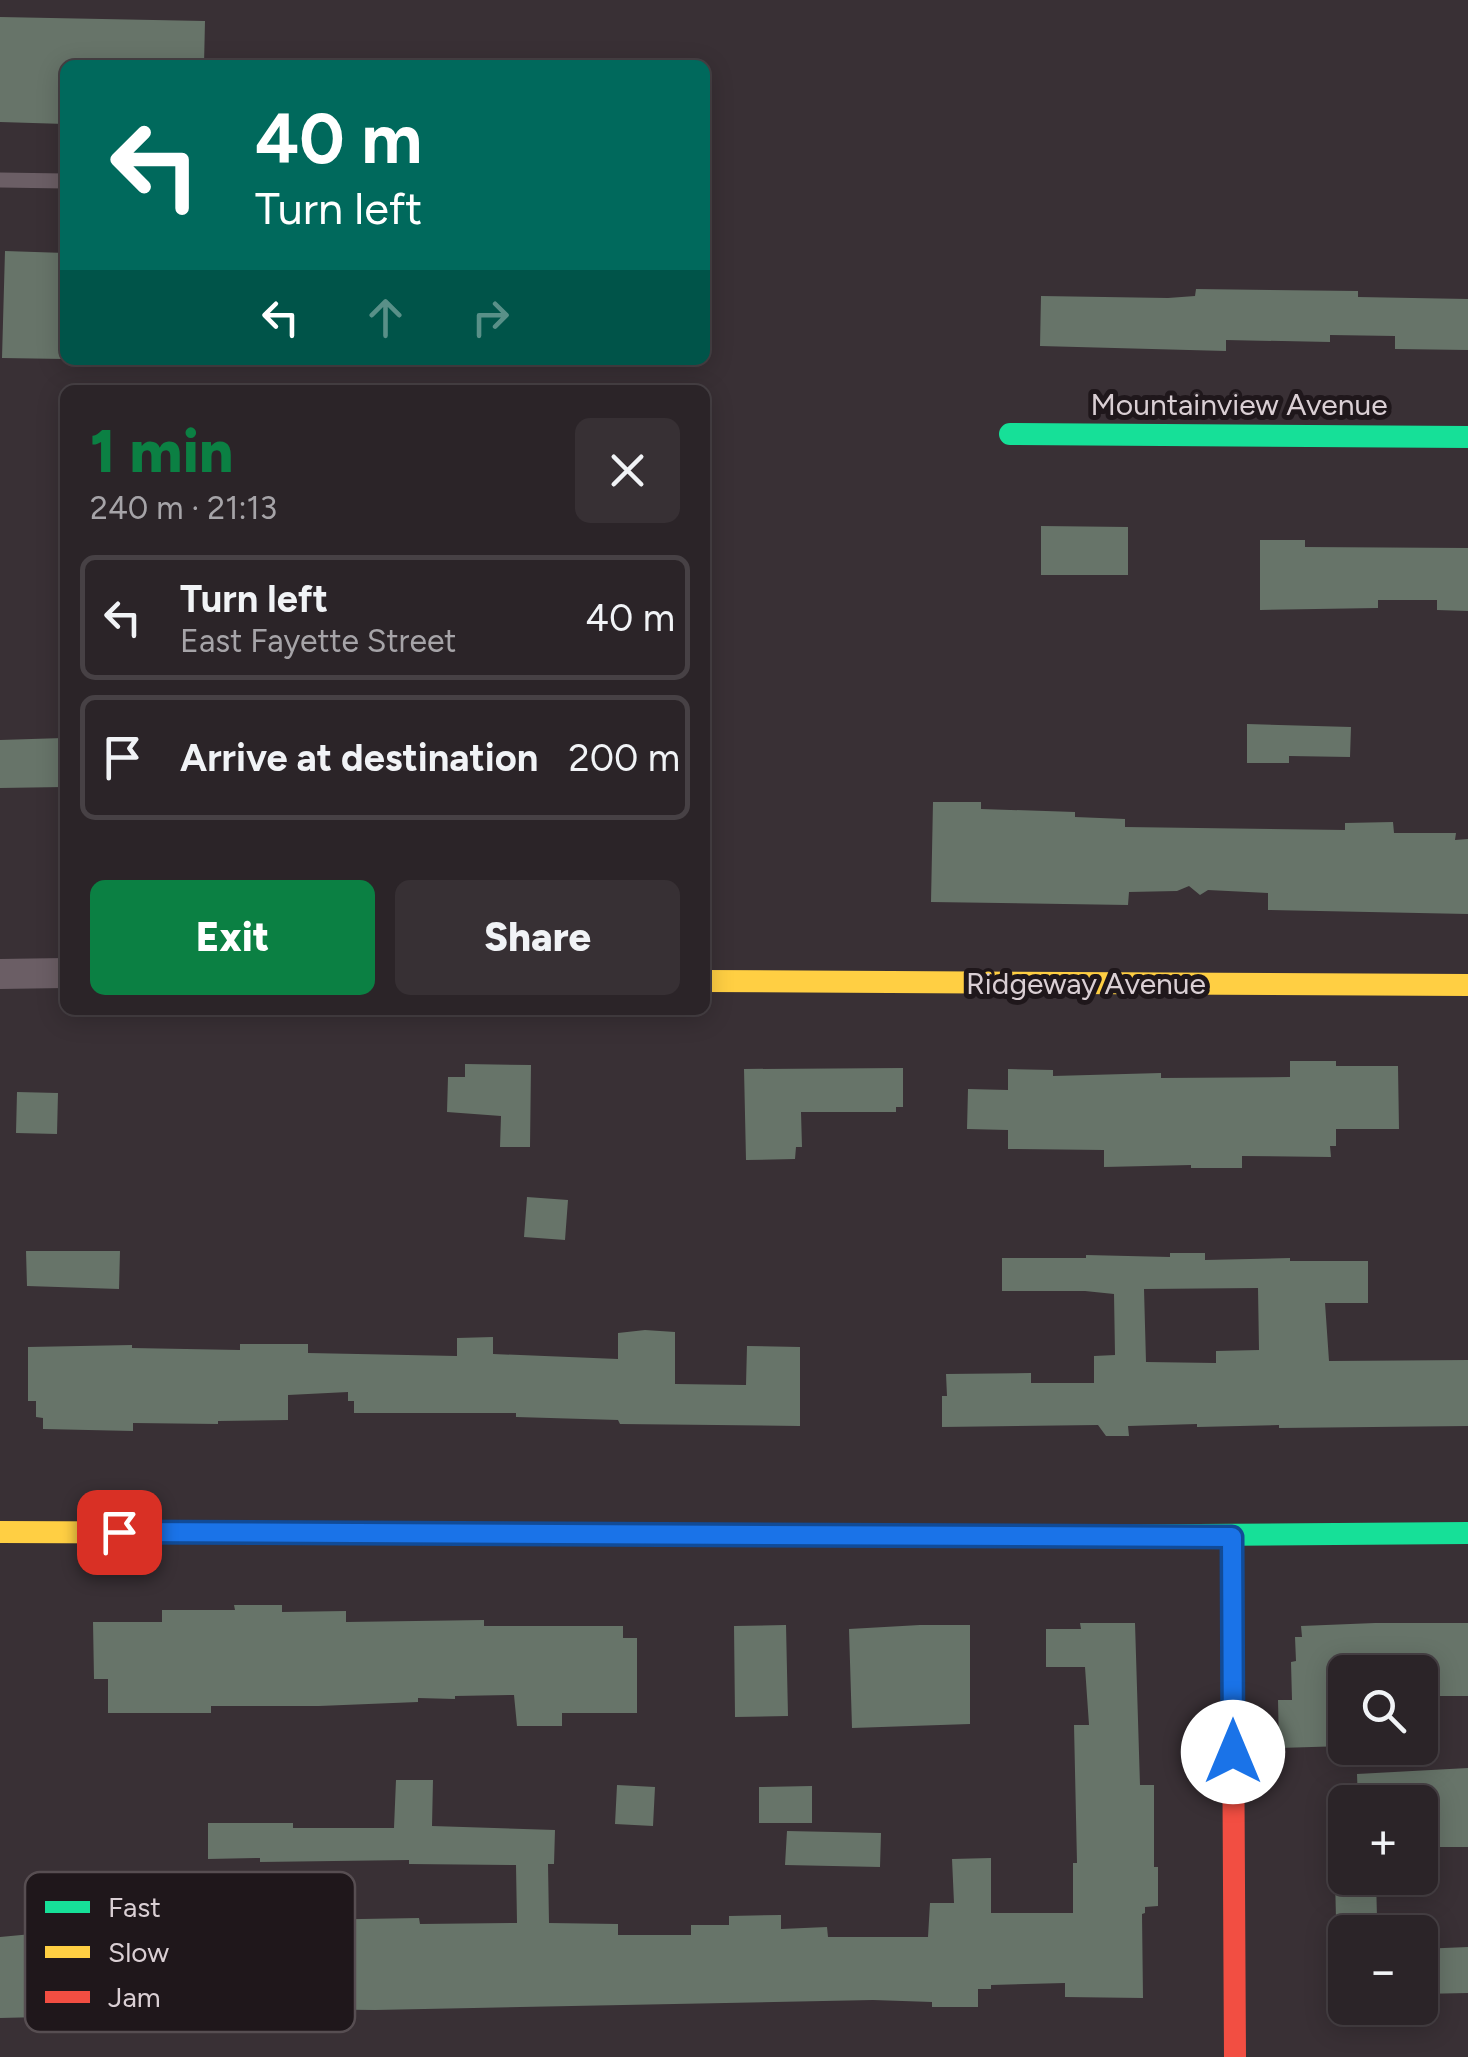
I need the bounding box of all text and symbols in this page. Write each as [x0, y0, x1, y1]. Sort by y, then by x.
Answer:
text: 40 m [255, 96, 422, 181]
icon: left [90, 100, 220, 230]
text: Turn left [255, 181, 422, 235]
icon: left [253, 290, 308, 345]
icon: ahead [358, 290, 413, 345]
icon: right [463, 290, 518, 345]
street label: Mountainview Avenue [1090, 386, 1388, 423]
text: 1 min [90, 415, 233, 487]
button: close [575, 418, 680, 523]
text: 240 m · 21:13 [90, 489, 277, 527]
text: Turn left [180, 576, 328, 622]
icon: left [95, 590, 150, 645]
text: 40 m [585, 595, 675, 641]
text: East Fayette Street [180, 622, 456, 660]
icon: arrive [95, 730, 150, 785]
text: Arrive at destination [180, 735, 538, 781]
text: 200 m [568, 735, 680, 781]
button: Exit [90, 880, 375, 995]
button: Share [395, 880, 680, 995]
street label: Ridgeway Avenue [966, 965, 1206, 1002]
pin [77, 1490, 162, 1575]
icon: arrive [92, 1505, 147, 1560]
map controls [1328, 1655, 1438, 2025]
button: search [1328, 1655, 1438, 1765]
position arrow [1181, 1700, 1285, 1804]
button: + [1328, 1785, 1438, 1895]
legend [25, 1872, 355, 2032]
text: Fast [108, 1890, 161, 1924]
button: − [1328, 1915, 1438, 2025]
text: Slow [108, 1935, 169, 1969]
text: Jam [108, 1980, 161, 2014]

